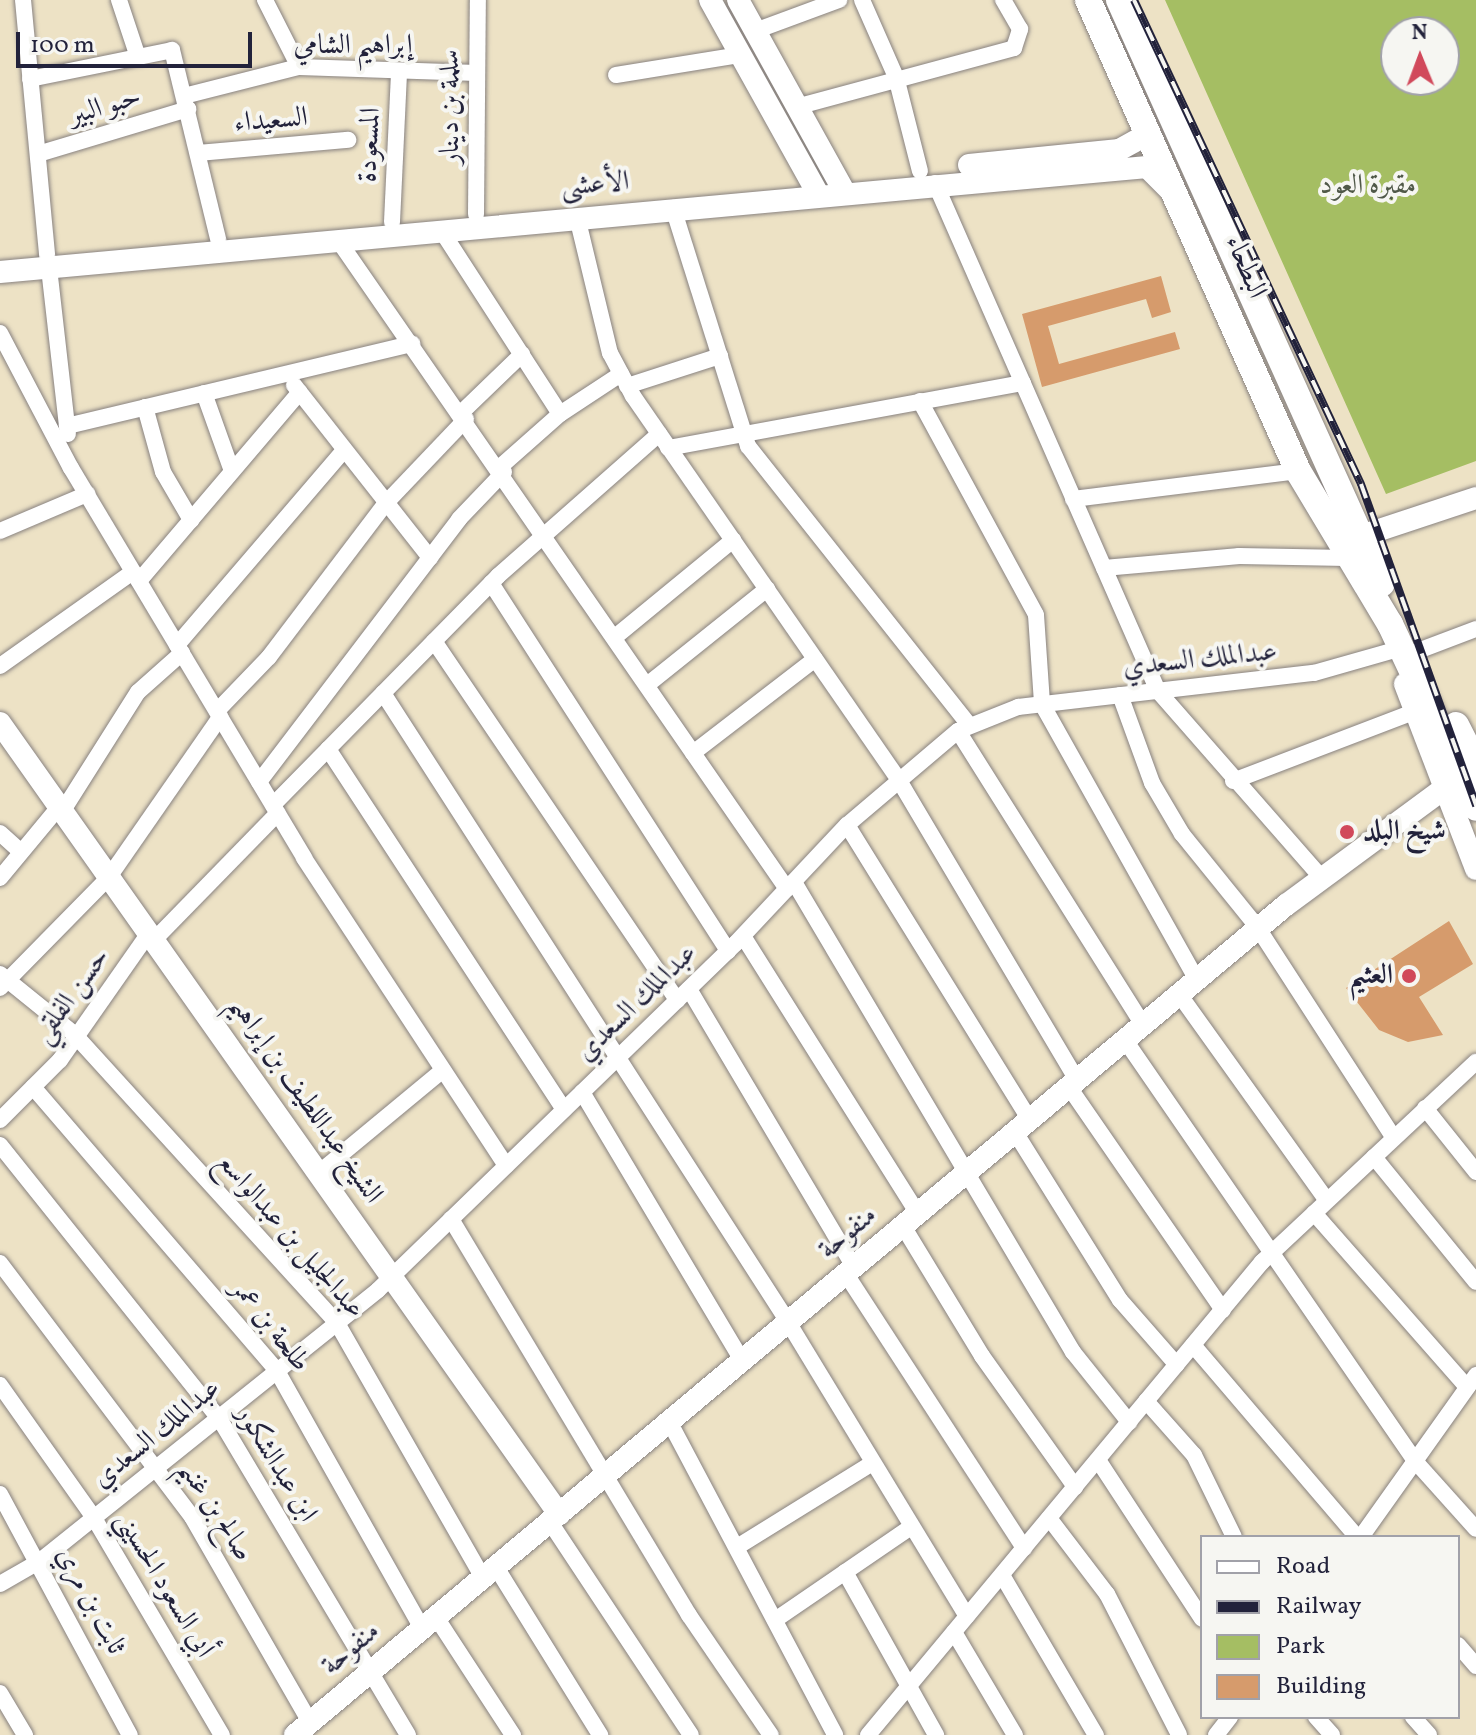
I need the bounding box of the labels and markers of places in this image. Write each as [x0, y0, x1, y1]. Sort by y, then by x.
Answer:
place label: شيخ البلد [1363, 815, 1446, 849]
marker: شيخ البلد [1338, 823, 1356, 841]
place label: العثيم [1349, 959, 1393, 993]
marker: العثيم [1400, 967, 1418, 985]

